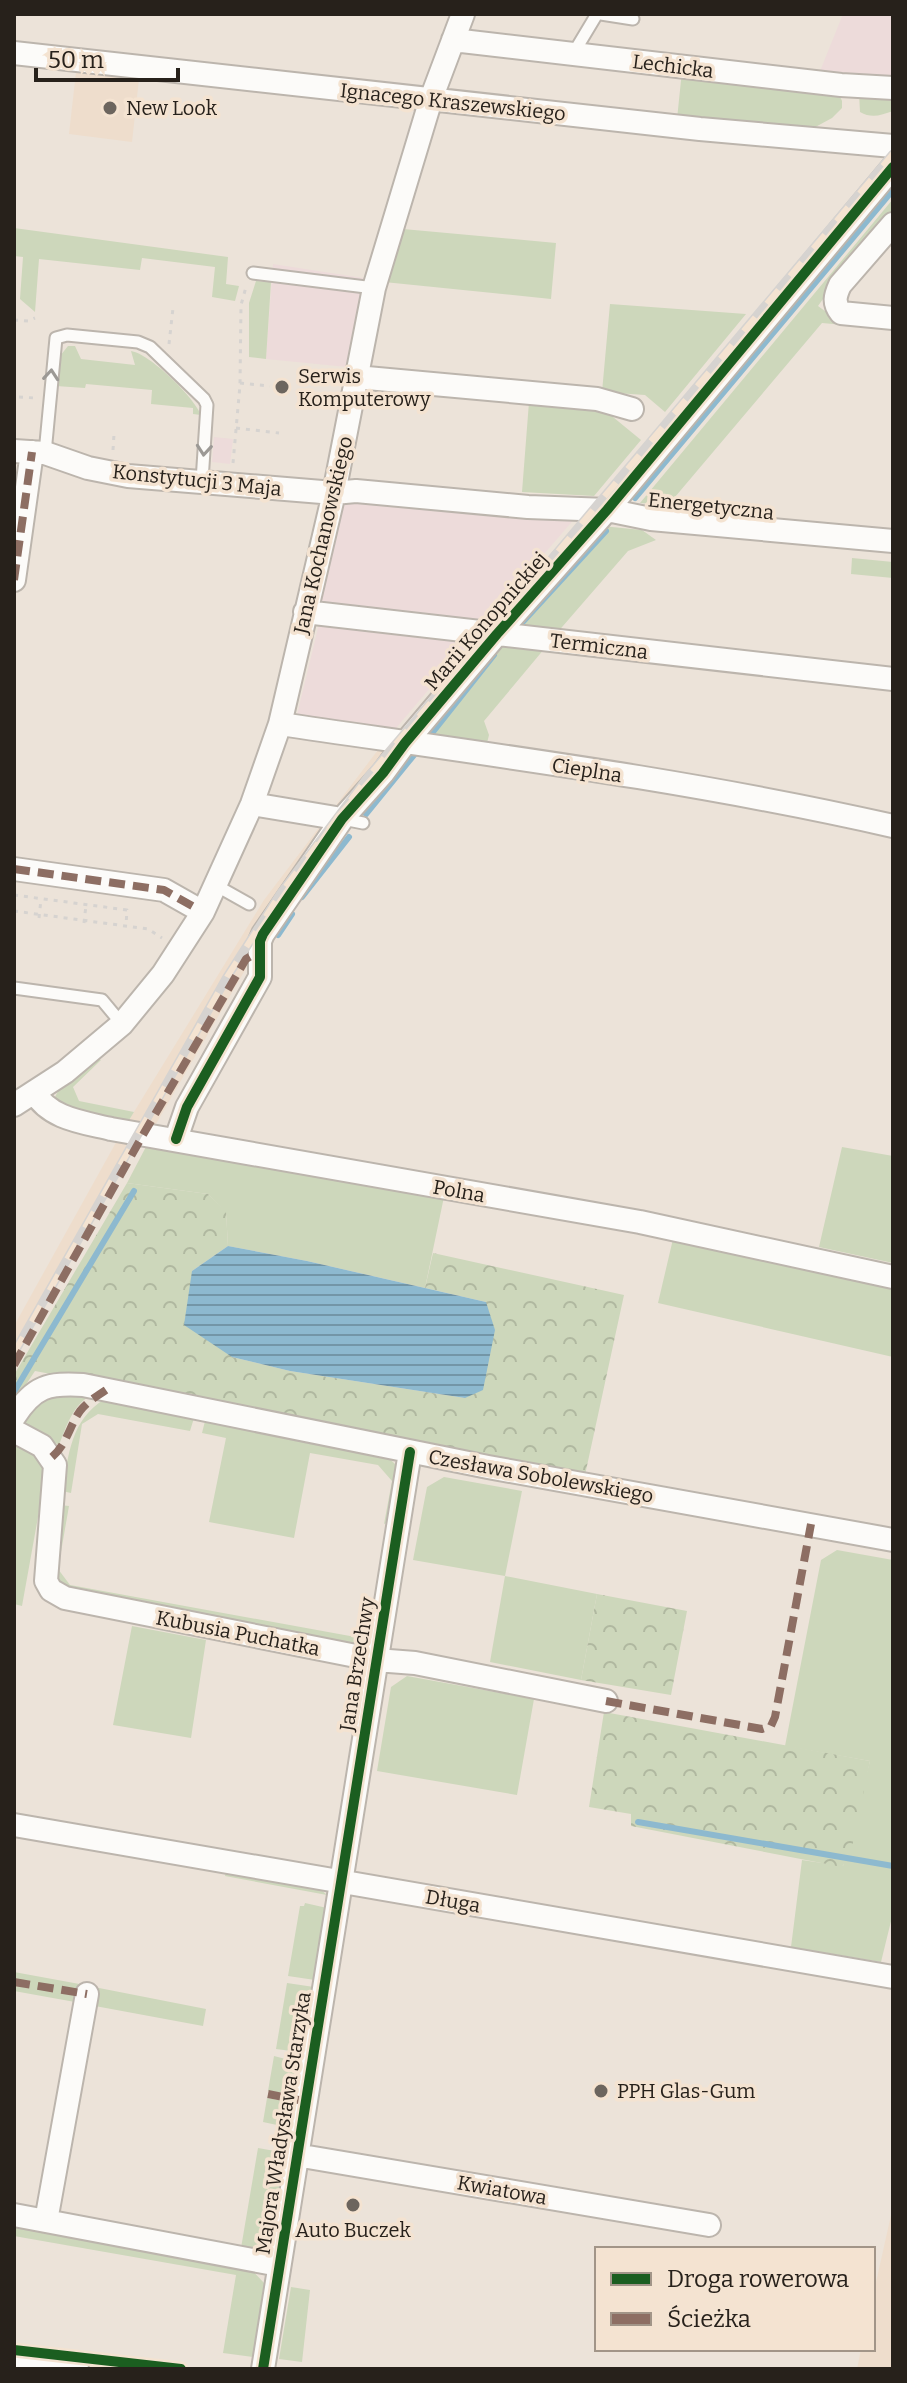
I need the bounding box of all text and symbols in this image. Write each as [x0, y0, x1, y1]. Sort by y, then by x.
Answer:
scale bar [36, 32, 178, 82]
text: 50 m [48, 46, 104, 74]
street label: Lechicka [631, 49, 715, 83]
street label: Ignacego Kraszewskiego [339, 78, 567, 126]
place label: New Look [126, 96, 218, 120]
marker: New Look [101, 99, 119, 117]
place label: Serwis Komputerowy [298, 364, 431, 411]
one-way arrow [42, 369, 59, 382]
marker: Serwis Komputerowy [273, 378, 291, 396]
street label: Jana Kochanowskiego [288, 434, 357, 637]
one-way arrow [196, 444, 213, 457]
street label: Konstytucji 3 Maja [111, 459, 283, 502]
street label: Energetyczna [647, 487, 775, 525]
street label: Marii Konopnickiej [419, 547, 553, 696]
street label: Termiczna [549, 628, 650, 664]
street label: Cieplna [550, 753, 624, 787]
street label: Polna [431, 1175, 487, 1207]
street label: Czesława Sobolewskiego [427, 1444, 655, 1508]
street label: Jana Brzechwy [334, 1595, 380, 1734]
street label: Kubusia Puchatka [154, 1605, 322, 1661]
street label: Długa [424, 1884, 482, 1918]
street label: Majora Władysława Starzyka [250, 1990, 317, 2256]
place label: PPH Glas-Gum [617, 2079, 755, 2103]
marker: PPH Glas-Gum [592, 2082, 610, 2100]
street label: Kwiatowa [455, 2170, 549, 2210]
marker: Auto Buczek [344, 2196, 362, 2214]
place label: Auto Buczek [295, 2218, 411, 2242]
legend [595, 2247, 875, 2351]
text: Droga rowerowa [667, 2265, 849, 2293]
text: Ścieżka [667, 2305, 751, 2333]

